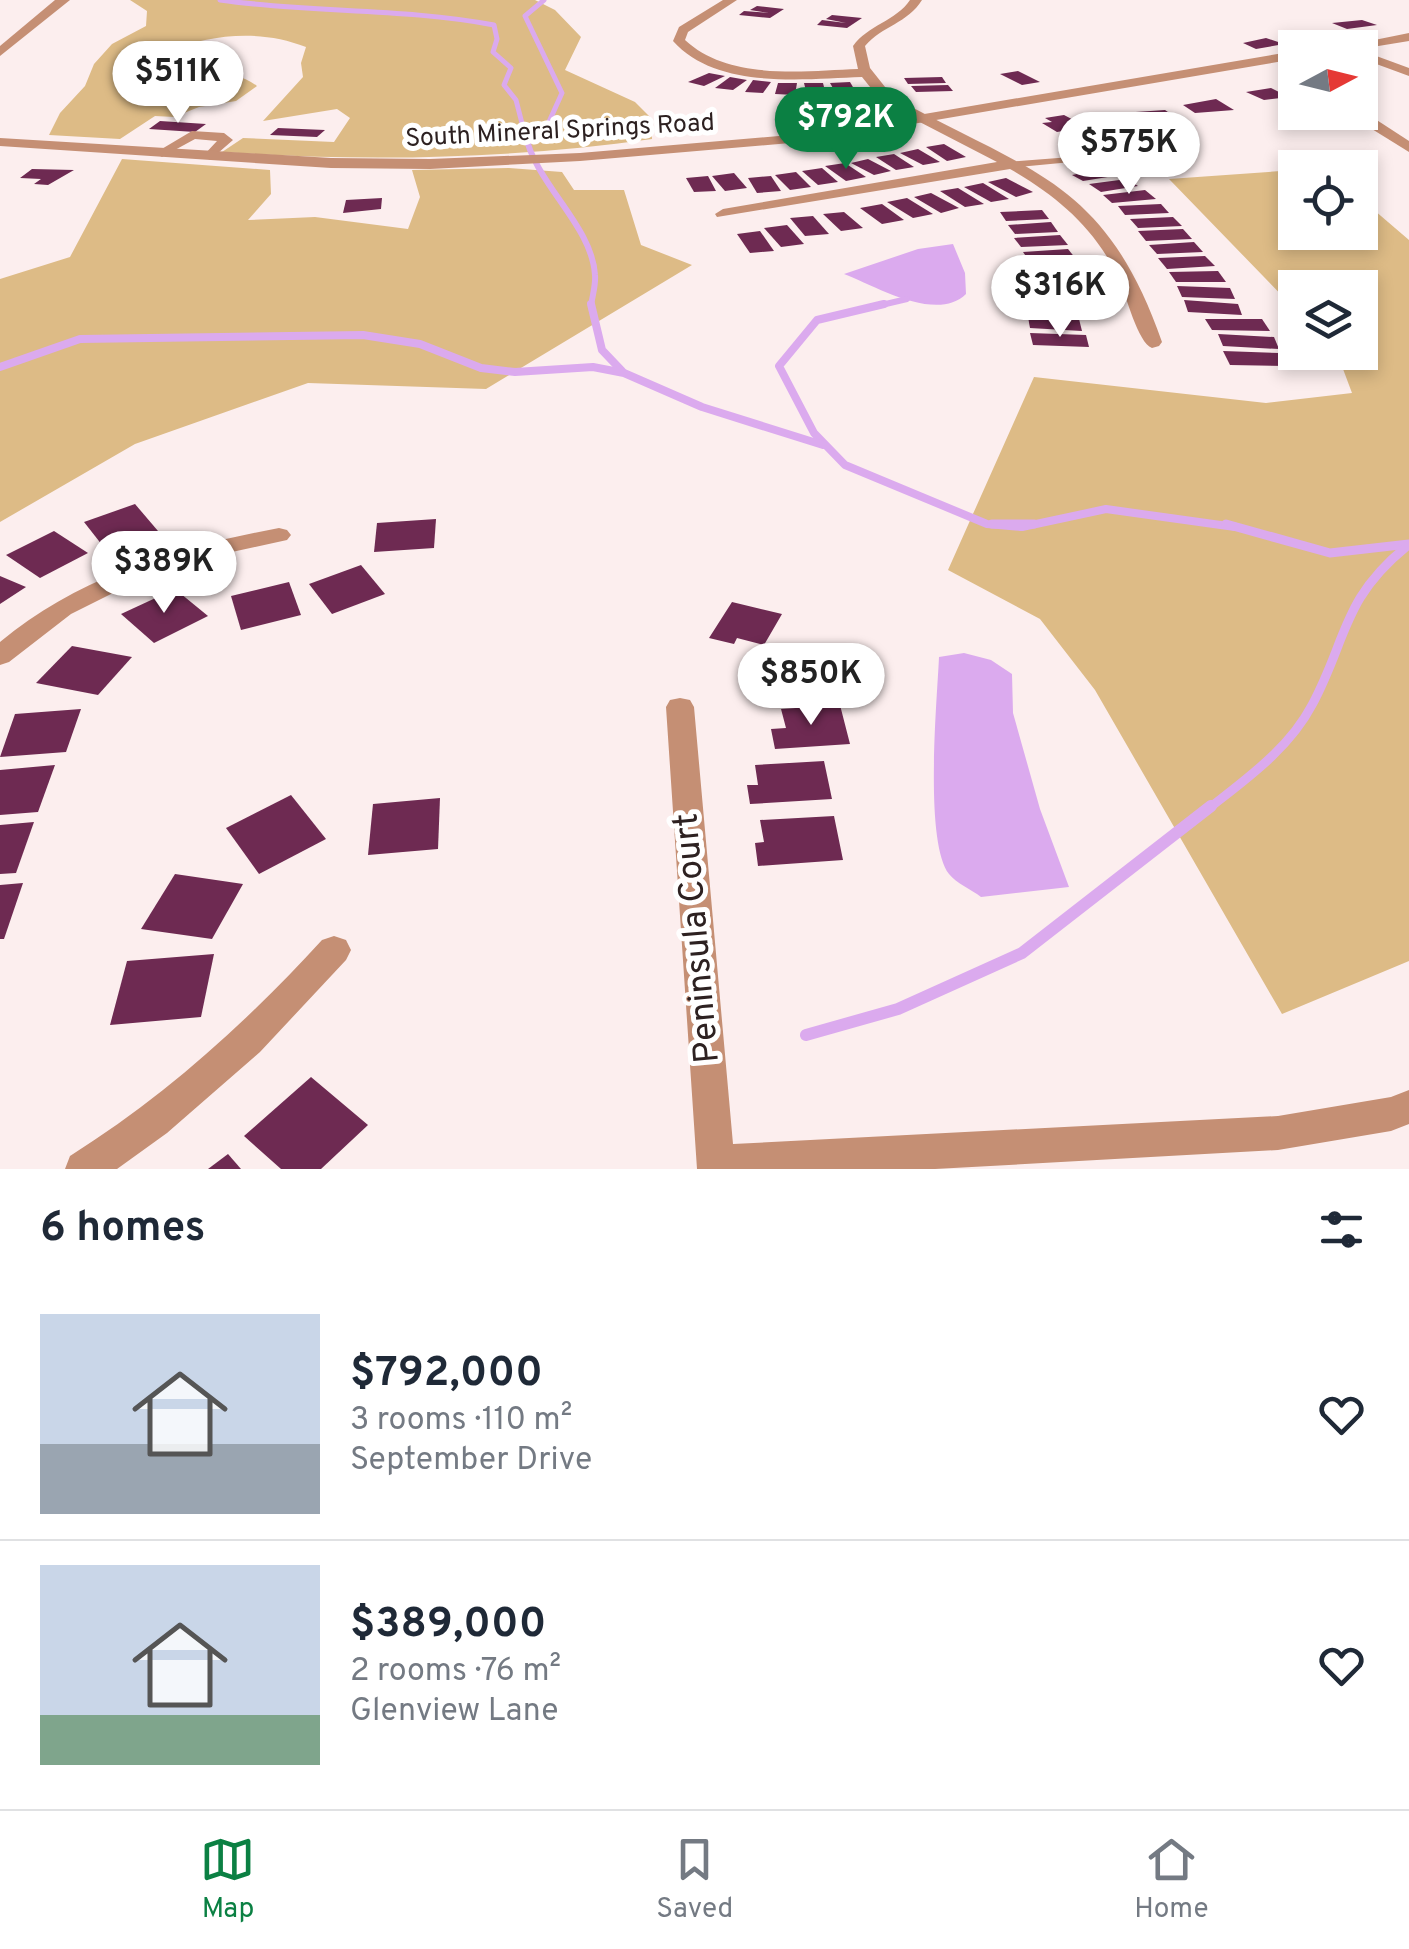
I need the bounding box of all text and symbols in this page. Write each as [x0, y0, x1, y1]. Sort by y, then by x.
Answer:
north arrow [1278, 30, 1378, 130]
map controls [1278, 30, 1378, 370]
pin: $511K [108, 41, 248, 126]
text: $511K [134, 53, 222, 93]
pin: $792K [776, 87, 916, 172]
text: $792K [797, 99, 895, 139]
street label: South Mineral Springs Road [404, 108, 716, 156]
pin: $575K [1059, 112, 1199, 197]
text: $575K [1080, 124, 1178, 164]
button: locate [1278, 150, 1378, 250]
pin: $316K [990, 255, 1130, 340]
text: $316K [1013, 267, 1107, 307]
button: layers [1278, 270, 1378, 370]
pin: $389K [94, 531, 234, 616]
text: $389K [114, 543, 214, 583]
pin: $850K [741, 643, 881, 728]
text: $850K [760, 655, 862, 695]
street label: Peninsula Court [665, 811, 731, 1065]
icon: filters [1314, 1202, 1369, 1257]
text: 6 homes [40, 1203, 205, 1256]
text: $792,000 [350, 1348, 543, 1401]
icon: home [120, 1354, 240, 1474]
icon: heart [1314, 1387, 1369, 1442]
text: 3 rooms · 110 m² [350, 1401, 572, 1441]
text: September Drive [350, 1441, 592, 1481]
text: $389,000 [350, 1599, 546, 1652]
icon: home [120, 1605, 240, 1725]
icon: heart [1314, 1638, 1369, 1693]
text: 2 rooms · 76 m² [350, 1652, 561, 1692]
text: Glenview Lane [350, 1692, 559, 1732]
tab: Map [200, 1832, 255, 1928]
tab: Saved [656, 1832, 733, 1928]
tab: Home [1134, 1832, 1209, 1928]

